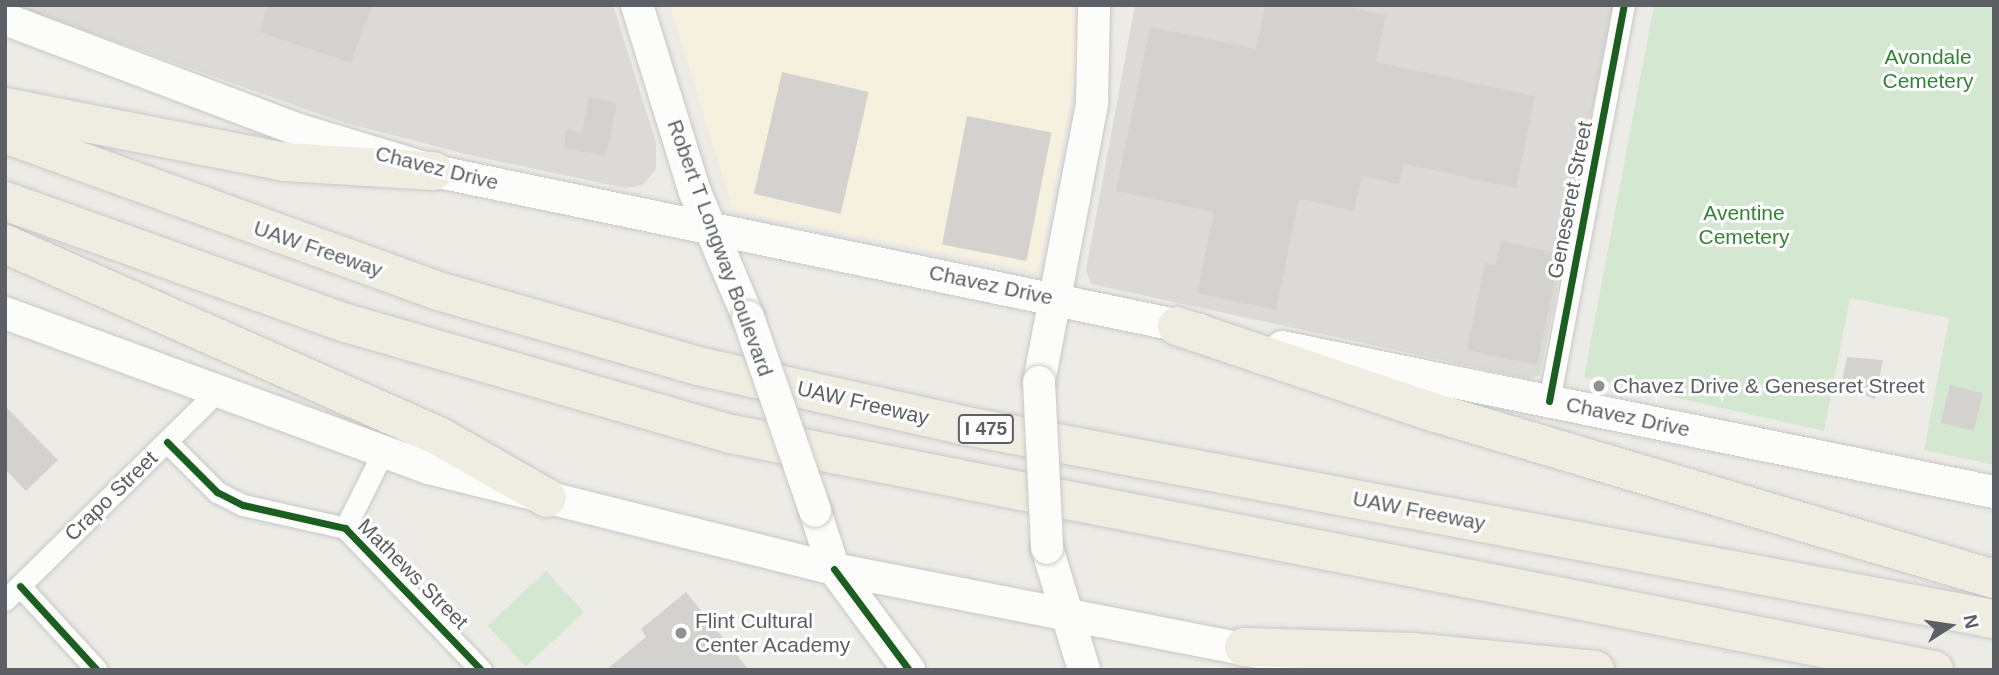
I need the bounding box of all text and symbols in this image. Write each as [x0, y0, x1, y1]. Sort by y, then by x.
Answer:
park label: Avondale Cemetery [1882, 44, 1974, 94]
street label: Robert T Longway Boulevard [662, 116, 778, 380]
street label: Geneseret Street [1542, 119, 1598, 281]
street label: Chavez Drive [373, 141, 501, 195]
park label: Aventine Cemetery [1698, 200, 1790, 250]
street label: UAW Freeway [250, 215, 386, 283]
street label: Chavez Drive [927, 260, 1055, 310]
place label: Chavez Drive & Geneseret Street [1613, 373, 1925, 399]
street label: UAW Freeway [795, 376, 931, 430]
marker: Chavez Drive & Geneseret Street [1591, 378, 1607, 394]
street label: Chavez Drive [1564, 392, 1692, 442]
road number: I 475 [956, 414, 1016, 444]
street label: Crapo Street [59, 446, 163, 546]
street label: UAW Freeway [1351, 486, 1487, 536]
street label: Mathews Street [353, 514, 473, 634]
north arrow [1915, 591, 1985, 661]
place label: Flint Cultural Center Academy [695, 608, 851, 658]
text: N [1959, 613, 1983, 630]
marker: Flint Cultural Center Academy [673, 625, 689, 641]

